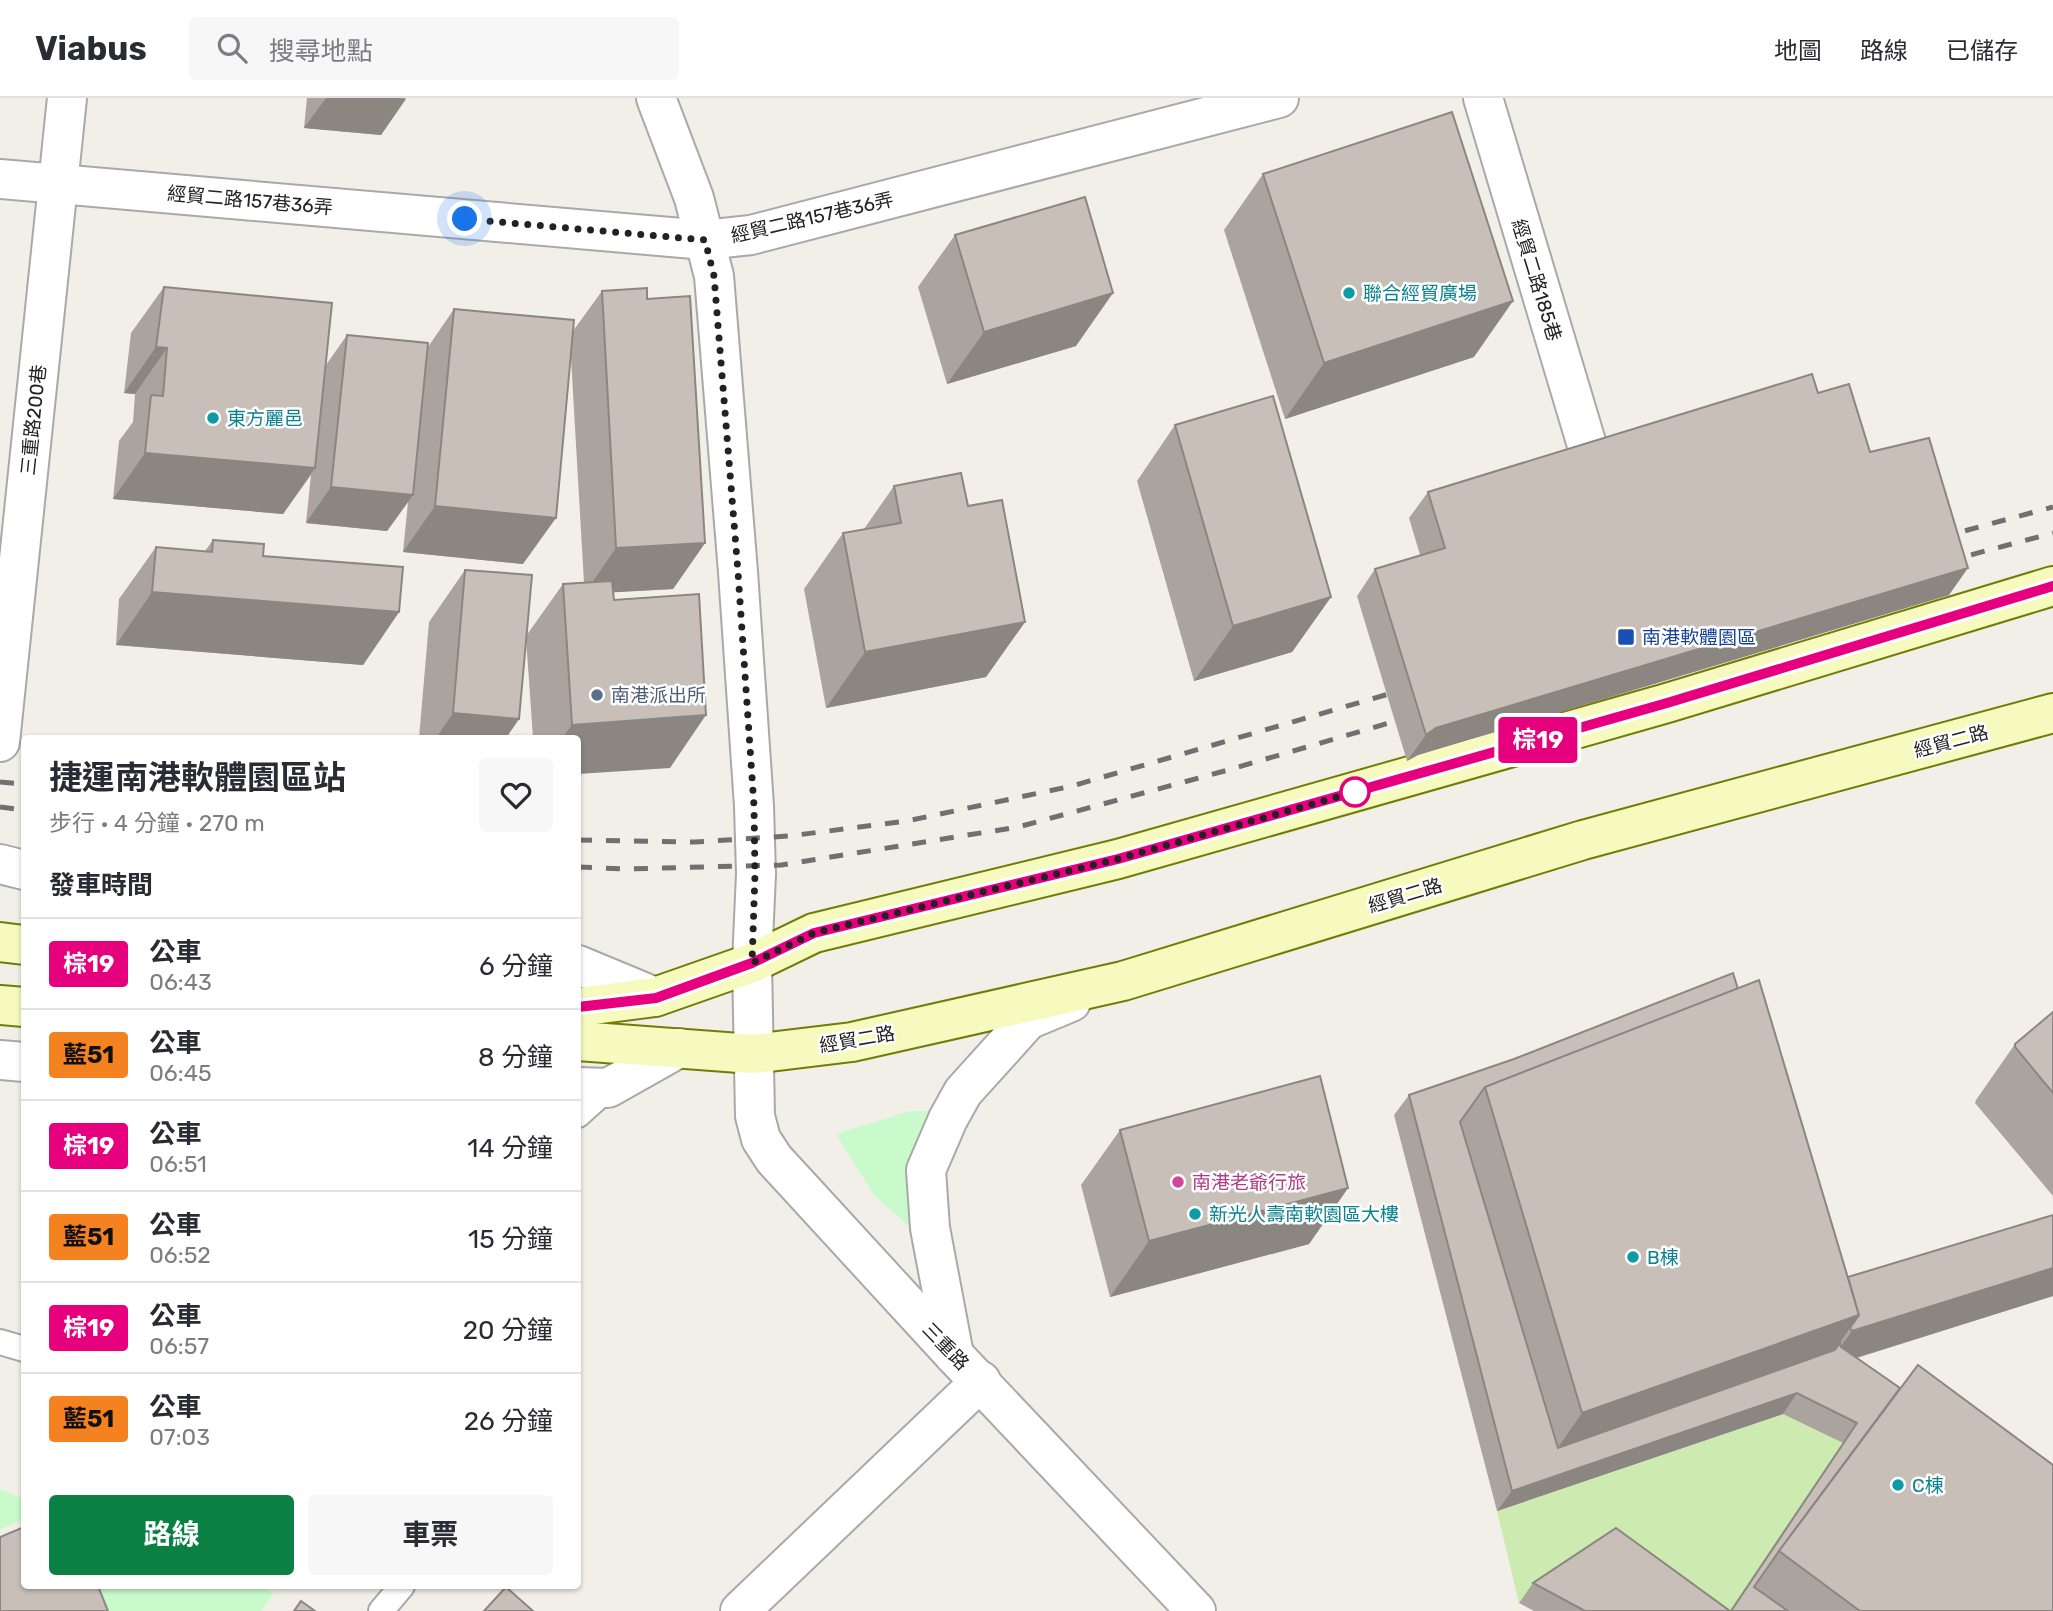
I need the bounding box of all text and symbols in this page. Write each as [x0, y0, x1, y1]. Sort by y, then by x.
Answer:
search box [189, 17, 679, 80]
text: Viabus [35, 29, 147, 68]
icon: search [213, 29, 251, 67]
text: 搜尋地點 [269, 36, 373, 67]
text: 地圖 [1774, 37, 1822, 65]
text: 路線 [1860, 37, 1908, 65]
text: 已儲存 [1946, 37, 2018, 65]
street label: 經貿二路157巷36弄 [166, 182, 334, 219]
street label: 經貿二路157巷36弄 [729, 188, 896, 247]
your location [447, 201, 482, 236]
street label: 經貿二路185巷 [1507, 216, 1566, 344]
place label: 聯合經貿廣場 [1363, 282, 1477, 305]
marker: 聯合經貿廣場 [1341, 285, 1357, 301]
street label: 三重路200巷 [16, 364, 51, 477]
place label: 東方麗邑 [227, 407, 303, 430]
marker: 東方麗邑 [205, 410, 221, 426]
place label: 南港軟體園區 [1642, 626, 1756, 649]
marker: 南港軟體園區 [1616, 627, 1636, 647]
place label: 南港派出所 [611, 684, 706, 707]
marker: 南港派出所 [589, 687, 605, 703]
line badge: 棕19 [1498, 717, 1578, 763]
street label: 經貿二路 [1911, 721, 1991, 762]
text: 棕19 [1512, 726, 1564, 754]
text: 捷運南港軟體園區站 [49, 758, 346, 797]
button: heart [479, 758, 553, 832]
unlabelled marker [1340, 777, 1370, 807]
text: 步行 · 4 分鐘 · 270 m [49, 809, 265, 837]
text: 發車時間 [49, 870, 153, 901]
street label: 經貿二路 [1365, 873, 1445, 918]
text: 公車 [149, 937, 201, 968]
text: 棕19 [63, 950, 114, 978]
text: 6 分鐘 [479, 951, 553, 982]
text: 06:43 [149, 968, 212, 996]
street label: 經貿二路 [818, 1022, 897, 1057]
text: 公車 [149, 1028, 201, 1059]
text: 藍51 [63, 1041, 114, 1069]
text: 8 分鐘 [478, 1042, 553, 1073]
text: 06:45 [149, 1059, 212, 1087]
text: 公車 [149, 1119, 201, 1150]
text: 棕19 [63, 1132, 114, 1160]
text: 14 分鐘 [467, 1133, 553, 1164]
text: 06:51 [149, 1150, 207, 1178]
place label: 南港老爺行旅 [1192, 1171, 1306, 1194]
marker: 南港老爺行旅 [1170, 1174, 1186, 1190]
place label: 新光人壽南軟園區大樓 [1209, 1203, 1399, 1226]
marker: 新光人壽南軟園區大樓 [1187, 1206, 1203, 1222]
text: 公車 [149, 1210, 201, 1241]
text: 藍51 [63, 1223, 114, 1251]
text: 15 分鐘 [468, 1224, 553, 1255]
text: 06:52 [149, 1241, 211, 1269]
place label: B棟 [1647, 1246, 1679, 1269]
marker: B棟 [1625, 1249, 1641, 1265]
text: 公車 [149, 1301, 201, 1332]
text: 棕19 [63, 1314, 114, 1342]
text: 20 分鐘 [463, 1315, 553, 1346]
street label: 三重路 [918, 1318, 974, 1375]
text: 06:57 [149, 1332, 209, 1360]
text: 公車 [149, 1392, 201, 1423]
text: 藍51 [63, 1405, 114, 1433]
text: 26 分鐘 [464, 1406, 553, 1437]
text: 07:03 [149, 1423, 210, 1451]
place label: C棟 [1912, 1474, 1944, 1497]
marker: C棟 [1890, 1477, 1906, 1493]
button: 路線 [49, 1495, 294, 1575]
button: 車票 [308, 1495, 553, 1575]

